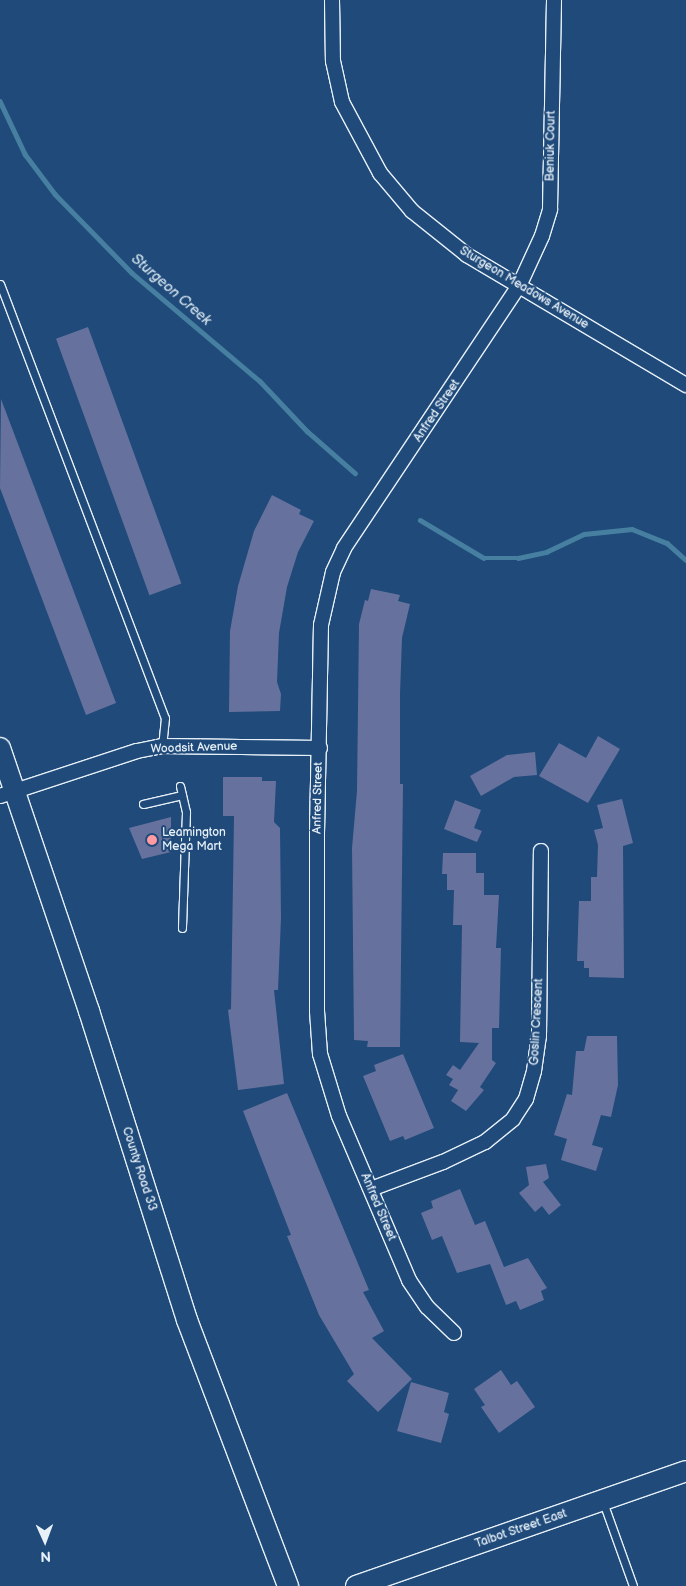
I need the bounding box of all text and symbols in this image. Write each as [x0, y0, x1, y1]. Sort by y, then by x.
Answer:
street label: Beniuk Court [543, 110, 559, 182]
street label: Sturgeon Meadows Avenue [457, 244, 591, 332]
water label: Sturgeon Creek [128, 251, 214, 329]
street label: Anfred Street [411, 377, 463, 445]
street label: Woodsit Avenue [150, 739, 238, 757]
street label: Anfred Street [310, 762, 326, 834]
place label: Leamington Mega Mart [162, 826, 226, 854]
marker: Leamington Mega Mart [146, 834, 158, 846]
street label: Goslin Crescent [528, 978, 546, 1066]
street label: County Road 33 [119, 1125, 159, 1213]
street label: Anfred Street [357, 1171, 399, 1243]
street label: Talbot Street East [473, 1507, 569, 1551]
north arrow [20, 1516, 70, 1566]
text: N [40, 1548, 51, 1565]

